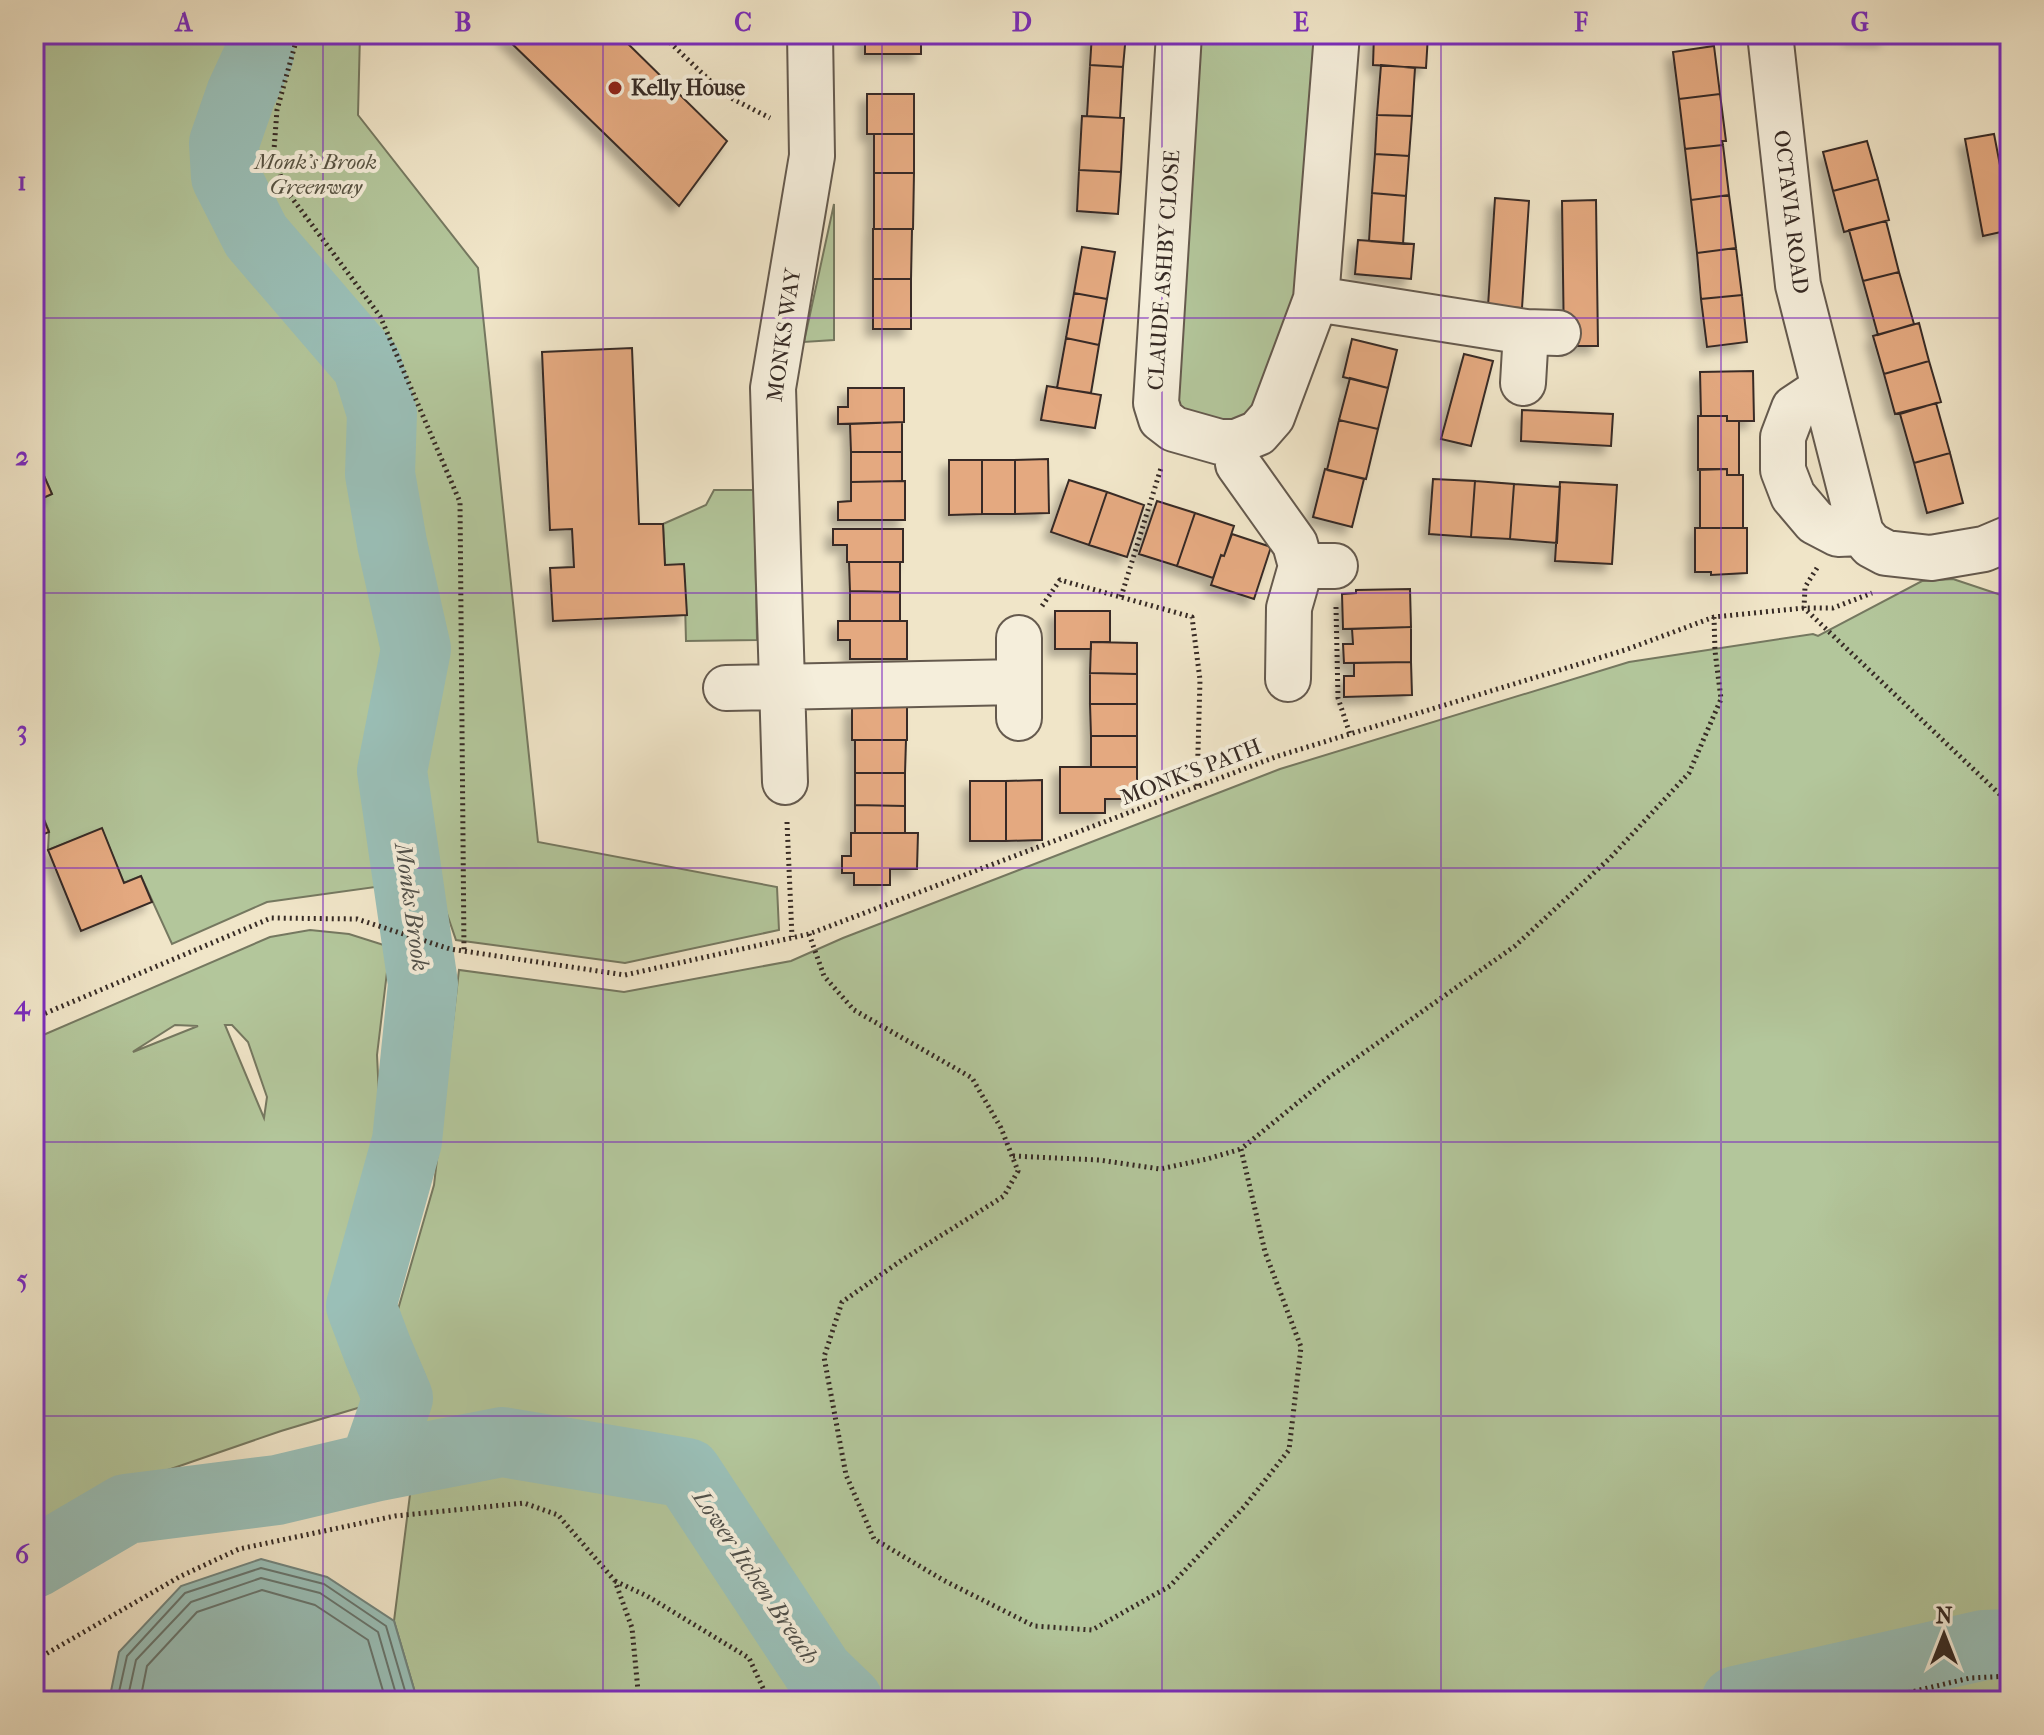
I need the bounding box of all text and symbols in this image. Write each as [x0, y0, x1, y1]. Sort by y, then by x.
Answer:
text: A [174, 7, 194, 38]
text: B [455, 7, 472, 38]
text: C [734, 7, 752, 38]
text: D [1012, 7, 1032, 38]
text: E [1293, 7, 1309, 38]
text: F [1573, 7, 1588, 38]
text: G [1851, 7, 1869, 38]
place label: Kelly House [631, 75, 745, 101]
marker: Kelly House [606, 79, 624, 97]
street label: OCTAVIA ROAD [1768, 129, 1814, 295]
park label: Monk's Brook Greenway [253, 149, 377, 200]
street label: CLAUDE ASHBY CLOSE [1143, 149, 1185, 391]
text: 1 [17, 166, 27, 197]
street label: MONKS WAY [762, 266, 806, 403]
text: 2 [15, 441, 29, 472]
text: 3 [17, 715, 27, 746]
street label: MONK'S PATH [1117, 733, 1265, 811]
water label: Monks Brook [389, 839, 435, 973]
text: 4 [13, 990, 31, 1022]
text: 5 [16, 1264, 28, 1295]
water label: Lower Itchen Breach [686, 1483, 825, 1670]
text: 6 [15, 1539, 30, 1570]
north arrow [1904, 1595, 1984, 1675]
text: N [1936, 1603, 1953, 1629]

